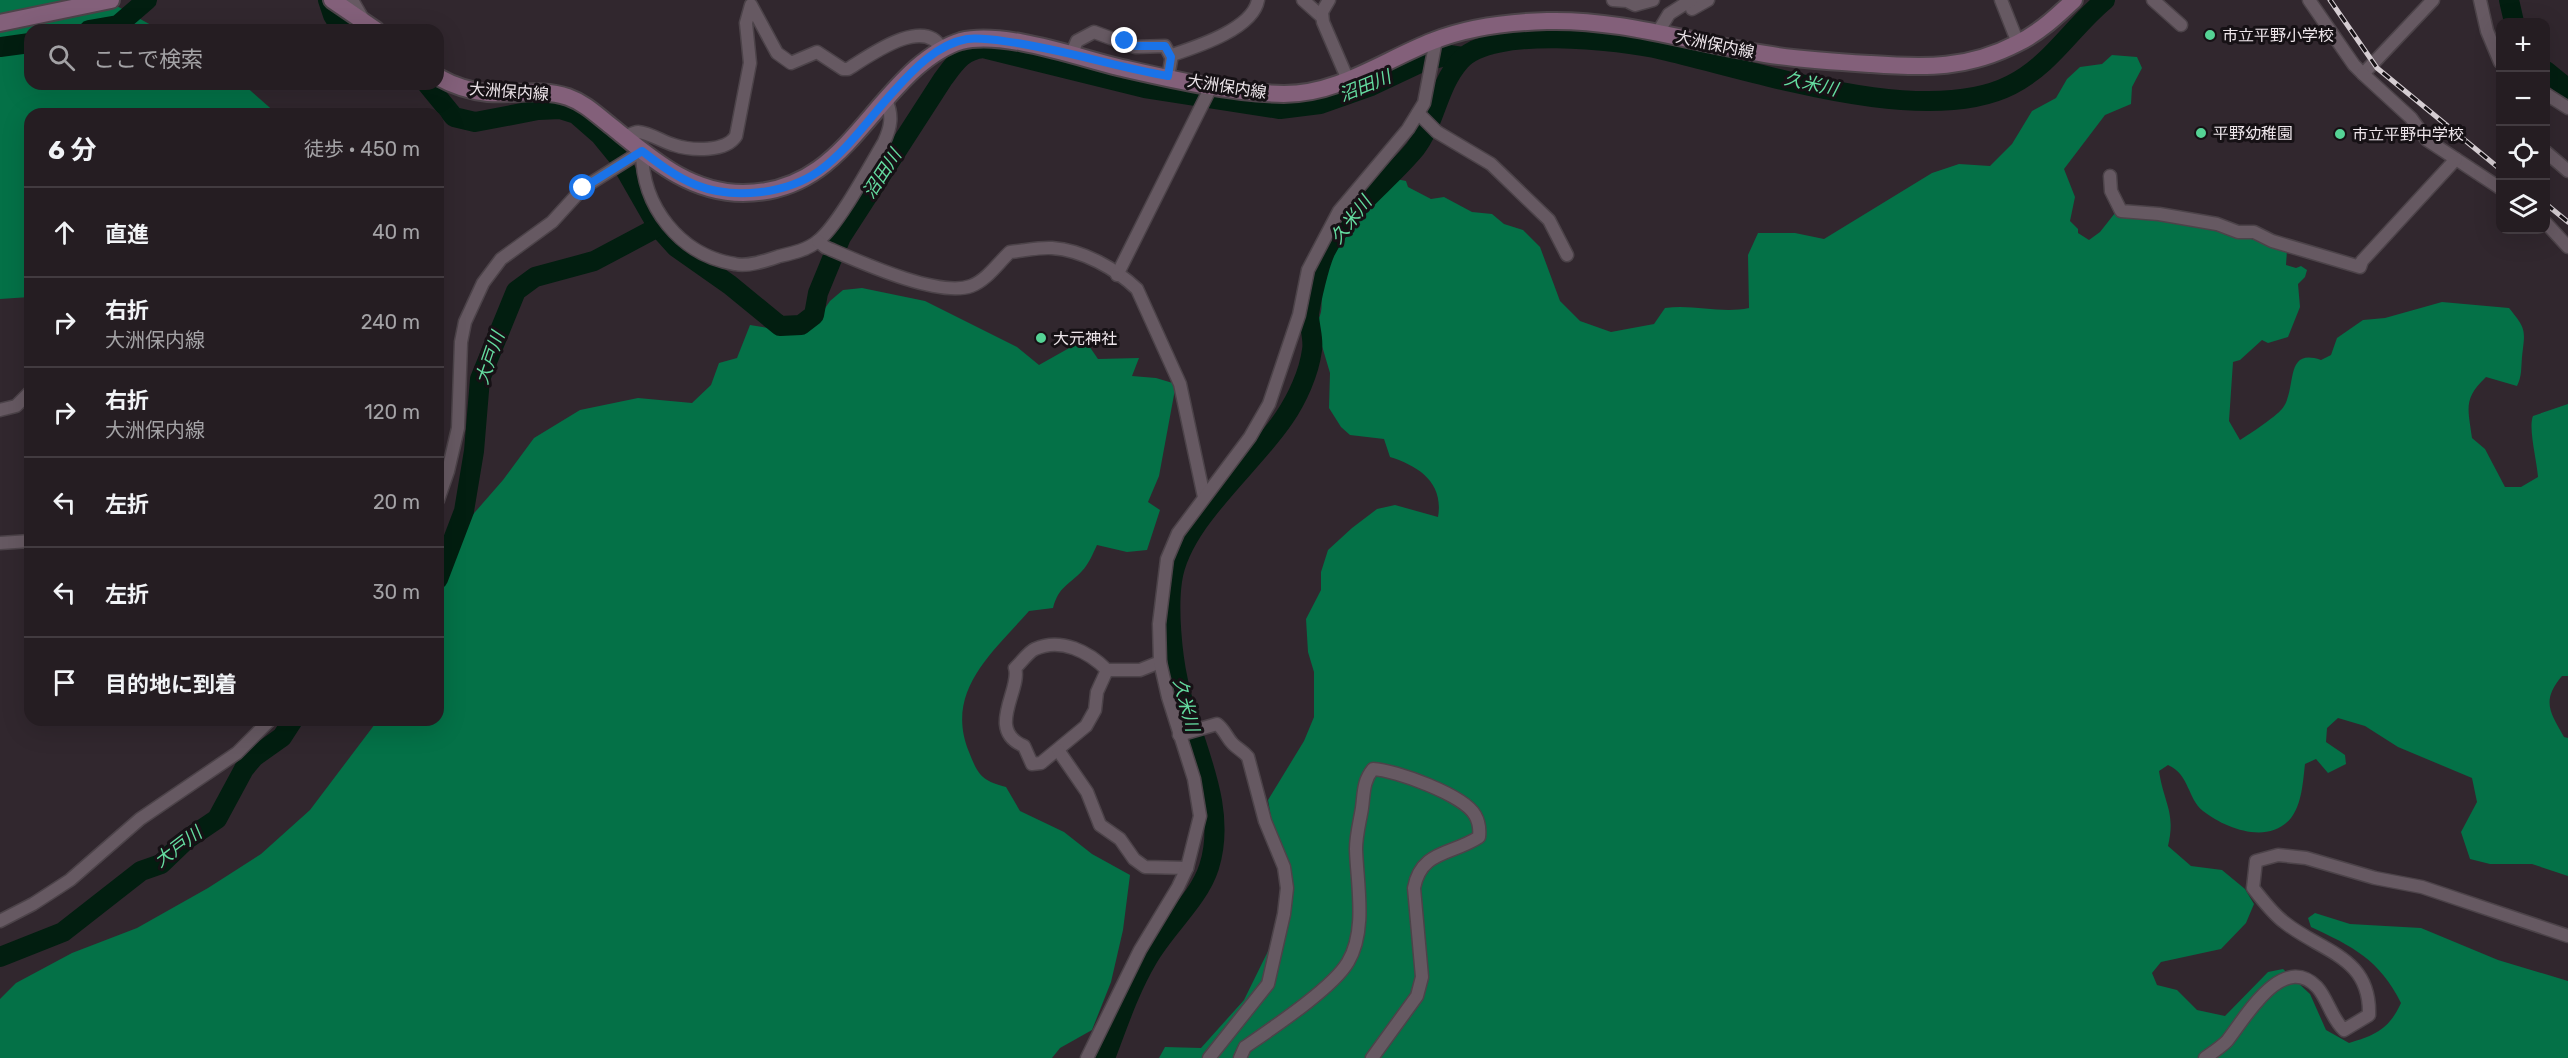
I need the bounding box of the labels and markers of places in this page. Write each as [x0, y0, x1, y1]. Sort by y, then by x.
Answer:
place label: 市立平野小学校 [2222, 26, 2334, 45]
marker: 市立平野小学校 [2203, 28, 2217, 42]
place label: 平野幼稚園 [2213, 124, 2293, 143]
place label: 市立平野中学校 [2352, 125, 2464, 144]
marker: 平野幼稚園 [2194, 126, 2208, 140]
marker: 市立平野中学校 [2333, 127, 2347, 141]
place label: 大元神社 [1053, 329, 1117, 348]
marker: 大元神社 [1034, 331, 1048, 345]

